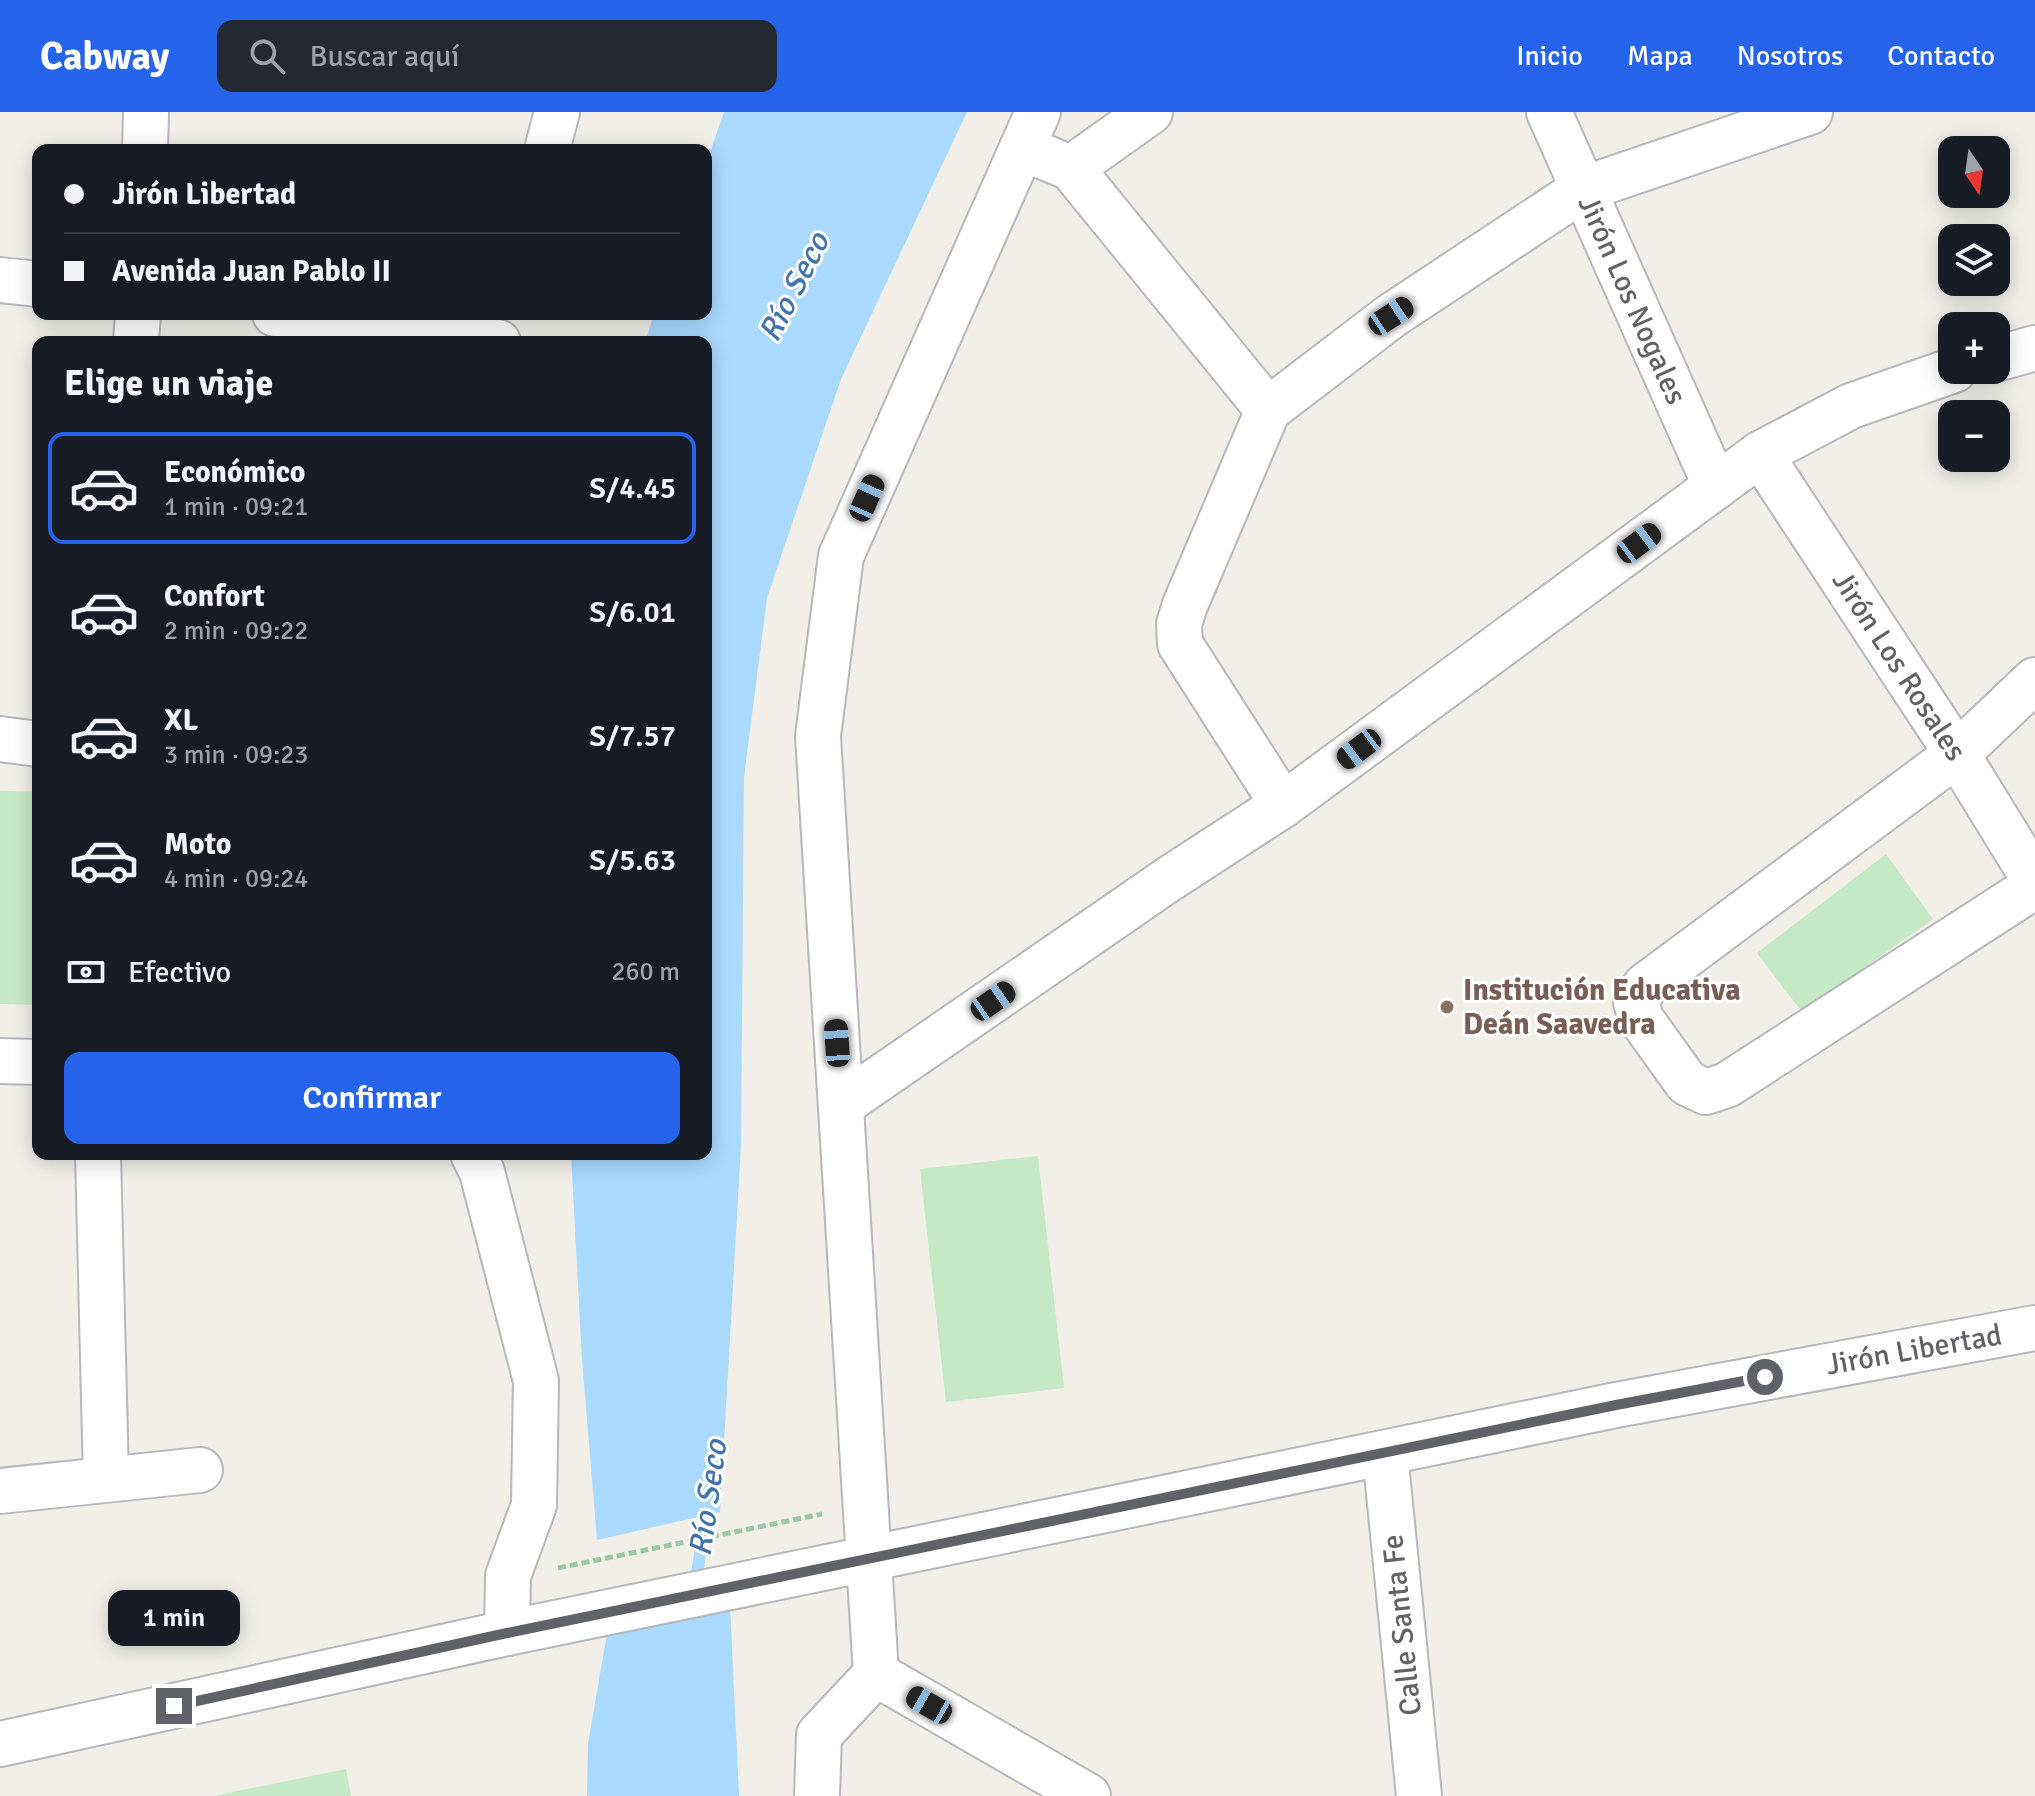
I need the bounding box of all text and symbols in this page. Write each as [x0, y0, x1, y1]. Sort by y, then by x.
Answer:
search box [217, 20, 777, 92]
text: Cabway [40, 33, 169, 80]
icon: search [245, 34, 289, 78]
text: Buscar aquí [309, 38, 459, 75]
text: Inicio [1516, 39, 1583, 73]
text: Mapa [1627, 39, 1693, 73]
text: Nosotros [1737, 39, 1843, 73]
text: Contacto [1887, 39, 1995, 73]
north arrow [1938, 136, 2010, 208]
map controls [1938, 136, 2010, 472]
text: Jirón Libertad [112, 176, 296, 213]
street label: Jirón Los Nogales [1569, 190, 1695, 410]
button: layers [1938, 224, 2010, 296]
water label: Río Seco [750, 225, 839, 348]
text: Avenida Juan Pablo II [112, 253, 391, 290]
car [1364, 293, 1418, 339]
button: + [1938, 312, 2010, 384]
text: Elige un viaje [64, 361, 273, 406]
button: − [1938, 400, 2010, 472]
icon: car [68, 452, 140, 524]
text: Económico [164, 454, 306, 491]
text: S/4.45 [589, 470, 676, 507]
car [846, 471, 888, 525]
text: 1 min · 09:21 [164, 491, 308, 523]
car [1613, 519, 1665, 567]
street label: Jirón Los Rosales [1824, 564, 1974, 768]
icon: car [68, 576, 140, 648]
text: Confort [164, 578, 265, 615]
text: S/6.01 [589, 594, 676, 631]
text: 2 min · 09:22 [164, 615, 308, 647]
icon: car [68, 700, 140, 772]
text: XL [164, 702, 198, 739]
text: S/7.57 [589, 718, 676, 755]
car [1333, 725, 1385, 773]
text: 3 min · 09:23 [164, 739, 308, 771]
icon: car [68, 824, 140, 896]
text: Moto [164, 826, 231, 863]
text: S/5.63 [589, 842, 676, 879]
text: 4 min · 09:24 [164, 863, 308, 895]
icon: cash [64, 950, 108, 994]
text: Efectivo [128, 954, 231, 991]
text: 260 m [611, 956, 680, 988]
place label: Institución Educativa Deán Saavedra [1463, 972, 1741, 1043]
car [966, 977, 1020, 1025]
marker: Institución Educativa Deán Saavedra [1438, 998, 1456, 1016]
car [823, 1018, 851, 1068]
button: Confirmar [64, 1052, 680, 1144]
street label: Jirón Libertad [1823, 1316, 2005, 1384]
route start [1747, 1359, 1783, 1395]
water label: Río Seco [681, 1436, 736, 1559]
street label: Calle Santa Fe [1374, 1533, 1430, 1717]
callout: 1 min [108, 1590, 240, 1646]
text: 1 min [143, 1602, 205, 1634]
car [902, 1683, 956, 1727]
route end [156, 1688, 192, 1724]

